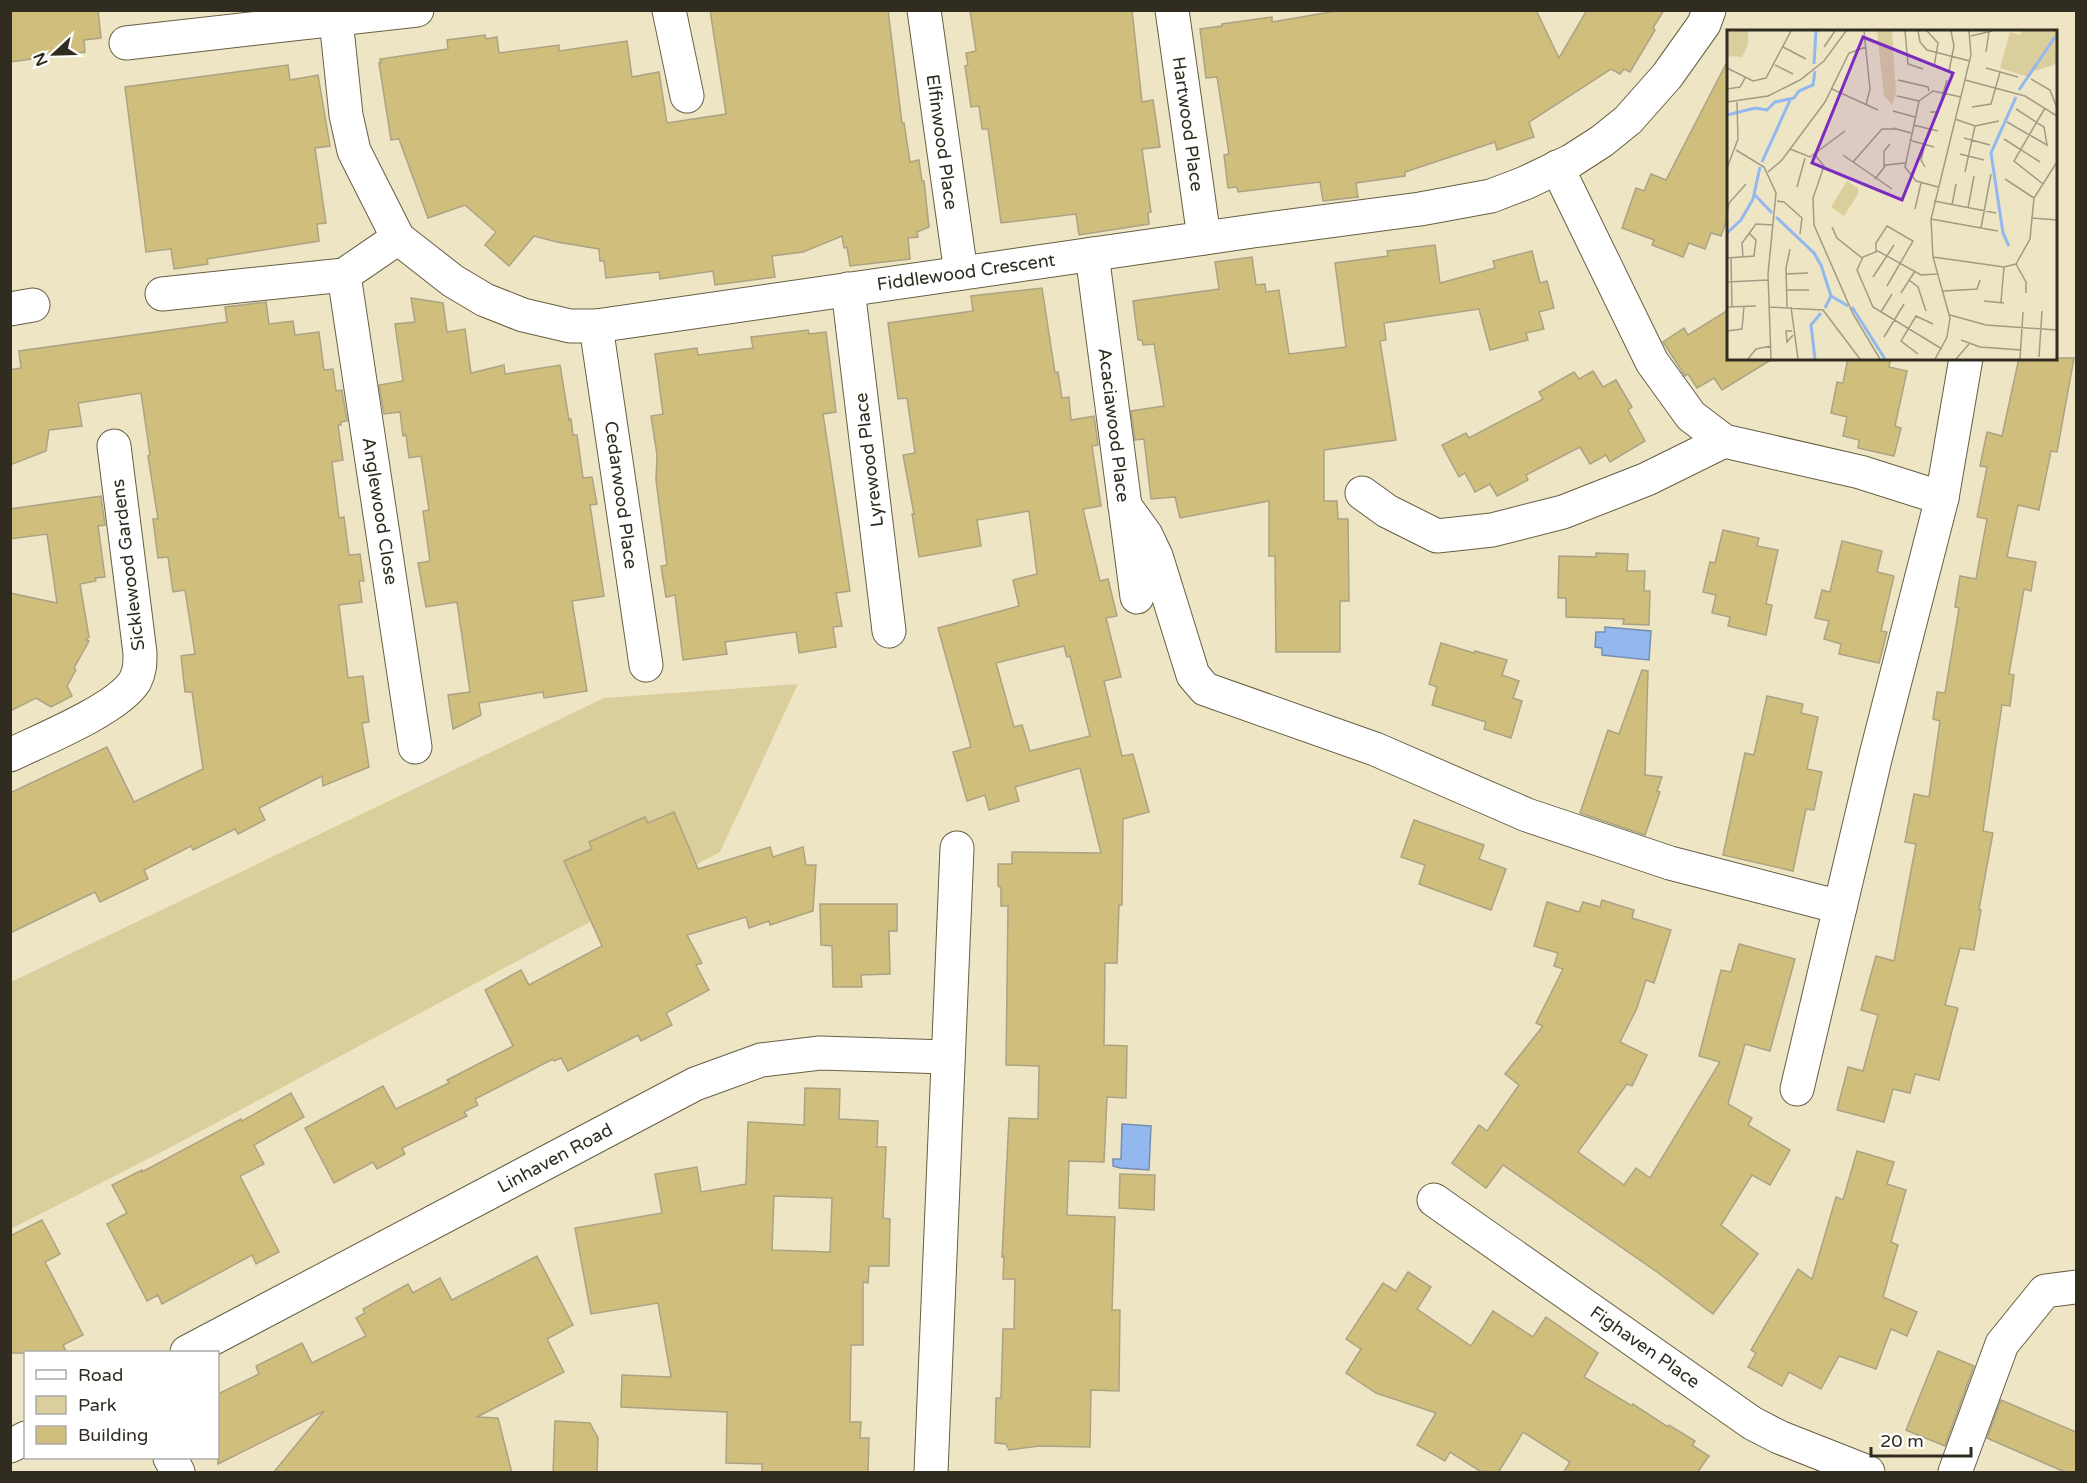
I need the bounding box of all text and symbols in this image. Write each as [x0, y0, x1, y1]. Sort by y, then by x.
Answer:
north arrow [24, 24, 84, 84]
inset map [1727, 30, 2057, 360]
text: N [29, 50, 53, 69]
street label: Hartwood Place [1168, 55, 1208, 193]
street label: Elfinwood Place [922, 73, 962, 211]
street label: Fiddlewood Crescent [875, 249, 1057, 295]
street label: Acaciawood Place [1094, 347, 1134, 503]
street label: Lyrewood Place [850, 392, 888, 528]
street label: Cedarwood Place [600, 420, 642, 570]
street label: Anglewood Close [357, 436, 403, 586]
street label: Sicklewood Gardens [107, 478, 149, 652]
street label: Linhaven Road [494, 1118, 616, 1198]
street label: Fighaven Place [1586, 1301, 1704, 1393]
legend [24, 1351, 219, 1459]
text: Road [78, 1364, 123, 1386]
text: Park [78, 1394, 117, 1416]
scale bar [1871, 1420, 1972, 1458]
text: Building [78, 1424, 148, 1446]
text: 20 m [1880, 1430, 1924, 1452]

